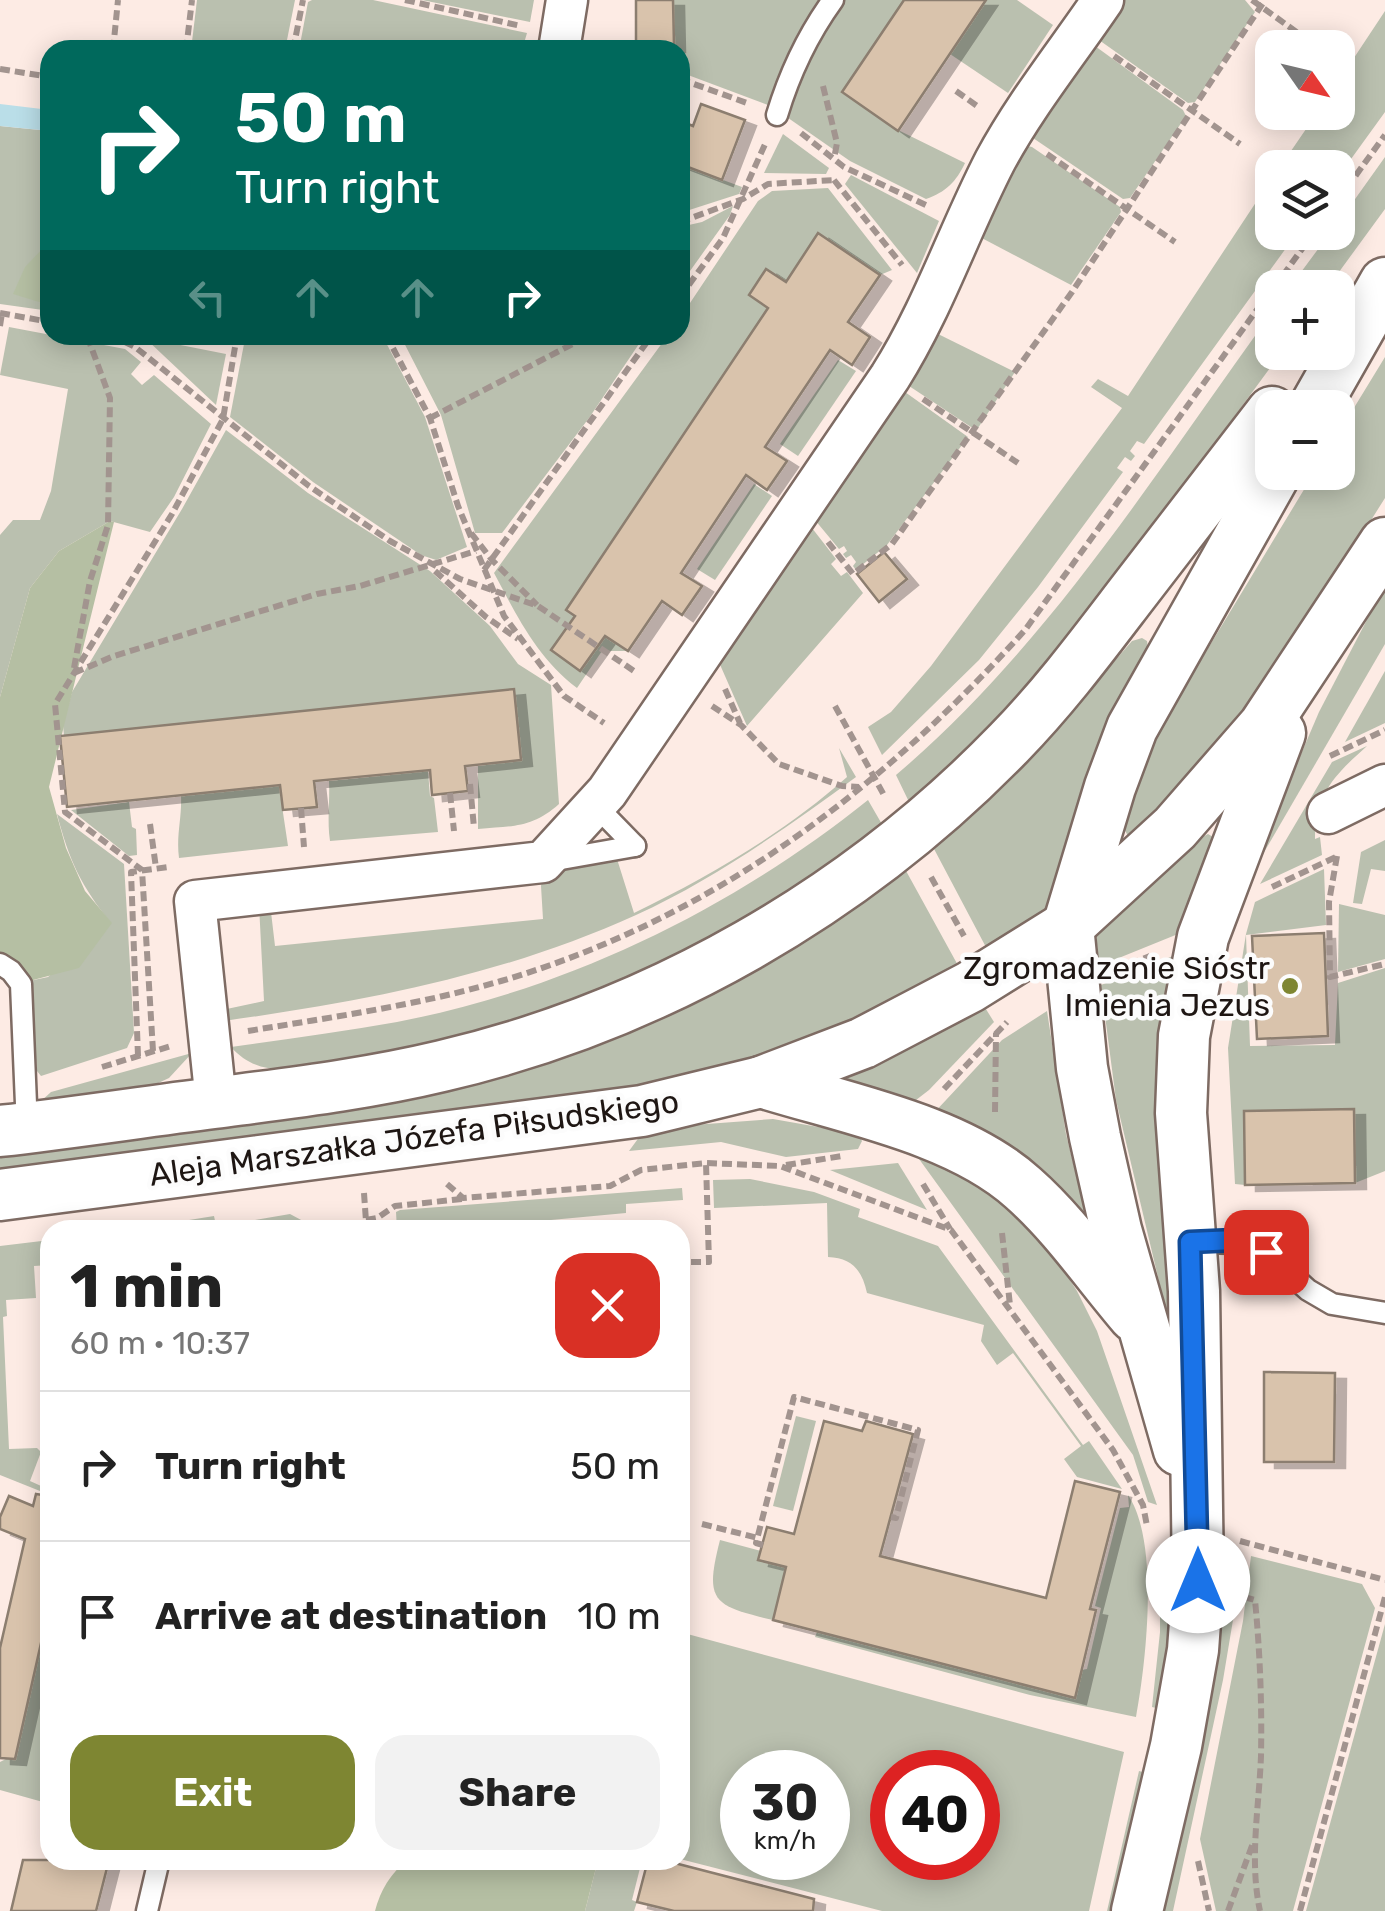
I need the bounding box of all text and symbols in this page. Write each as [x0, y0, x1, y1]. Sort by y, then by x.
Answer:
north arrow [1255, 30, 1355, 130]
map controls [1255, 30, 1355, 490]
text: 50 m [235, 77, 407, 160]
icon: right [70, 80, 200, 210]
button: layers [1255, 150, 1355, 250]
text: Turn right [235, 161, 439, 214]
icon: left [180, 270, 235, 325]
icon: ahead [285, 270, 340, 325]
icon: ahead [390, 270, 445, 325]
icon: right [495, 270, 550, 325]
button: + [1255, 270, 1355, 370]
button: − [1255, 390, 1355, 490]
place label: Zgromadzenie Sióstr Imienia Jezus [963, 949, 1270, 1024]
marker: Zgromadzenie Sióstr Imienia Jezus [1279, 975, 1301, 997]
street label: Aleja Marszałka Józefa Piłsudskiego [147, 1082, 681, 1194]
pin [1224, 1210, 1309, 1295]
icon: arrive [1239, 1225, 1294, 1280]
text: 1 min [70, 1251, 223, 1322]
button: close [555, 1253, 660, 1358]
text: 60 m · 10:37 [70, 1324, 250, 1362]
icon: right [70, 1439, 125, 1494]
text: Turn right [155, 1443, 346, 1489]
text: 50 m [570, 1443, 660, 1489]
position arrow [1146, 1529, 1250, 1633]
icon: arrive [70, 1589, 125, 1644]
text: Arrive at destination [155, 1593, 547, 1639]
text: 10 m [577, 1593, 661, 1639]
button: Exit [70, 1735, 355, 1850]
button: Share [375, 1735, 660, 1850]
speed limit sign: 40 [870, 1750, 1000, 1880]
text: 30 [752, 1773, 818, 1833]
text: km/h [754, 1826, 816, 1855]

